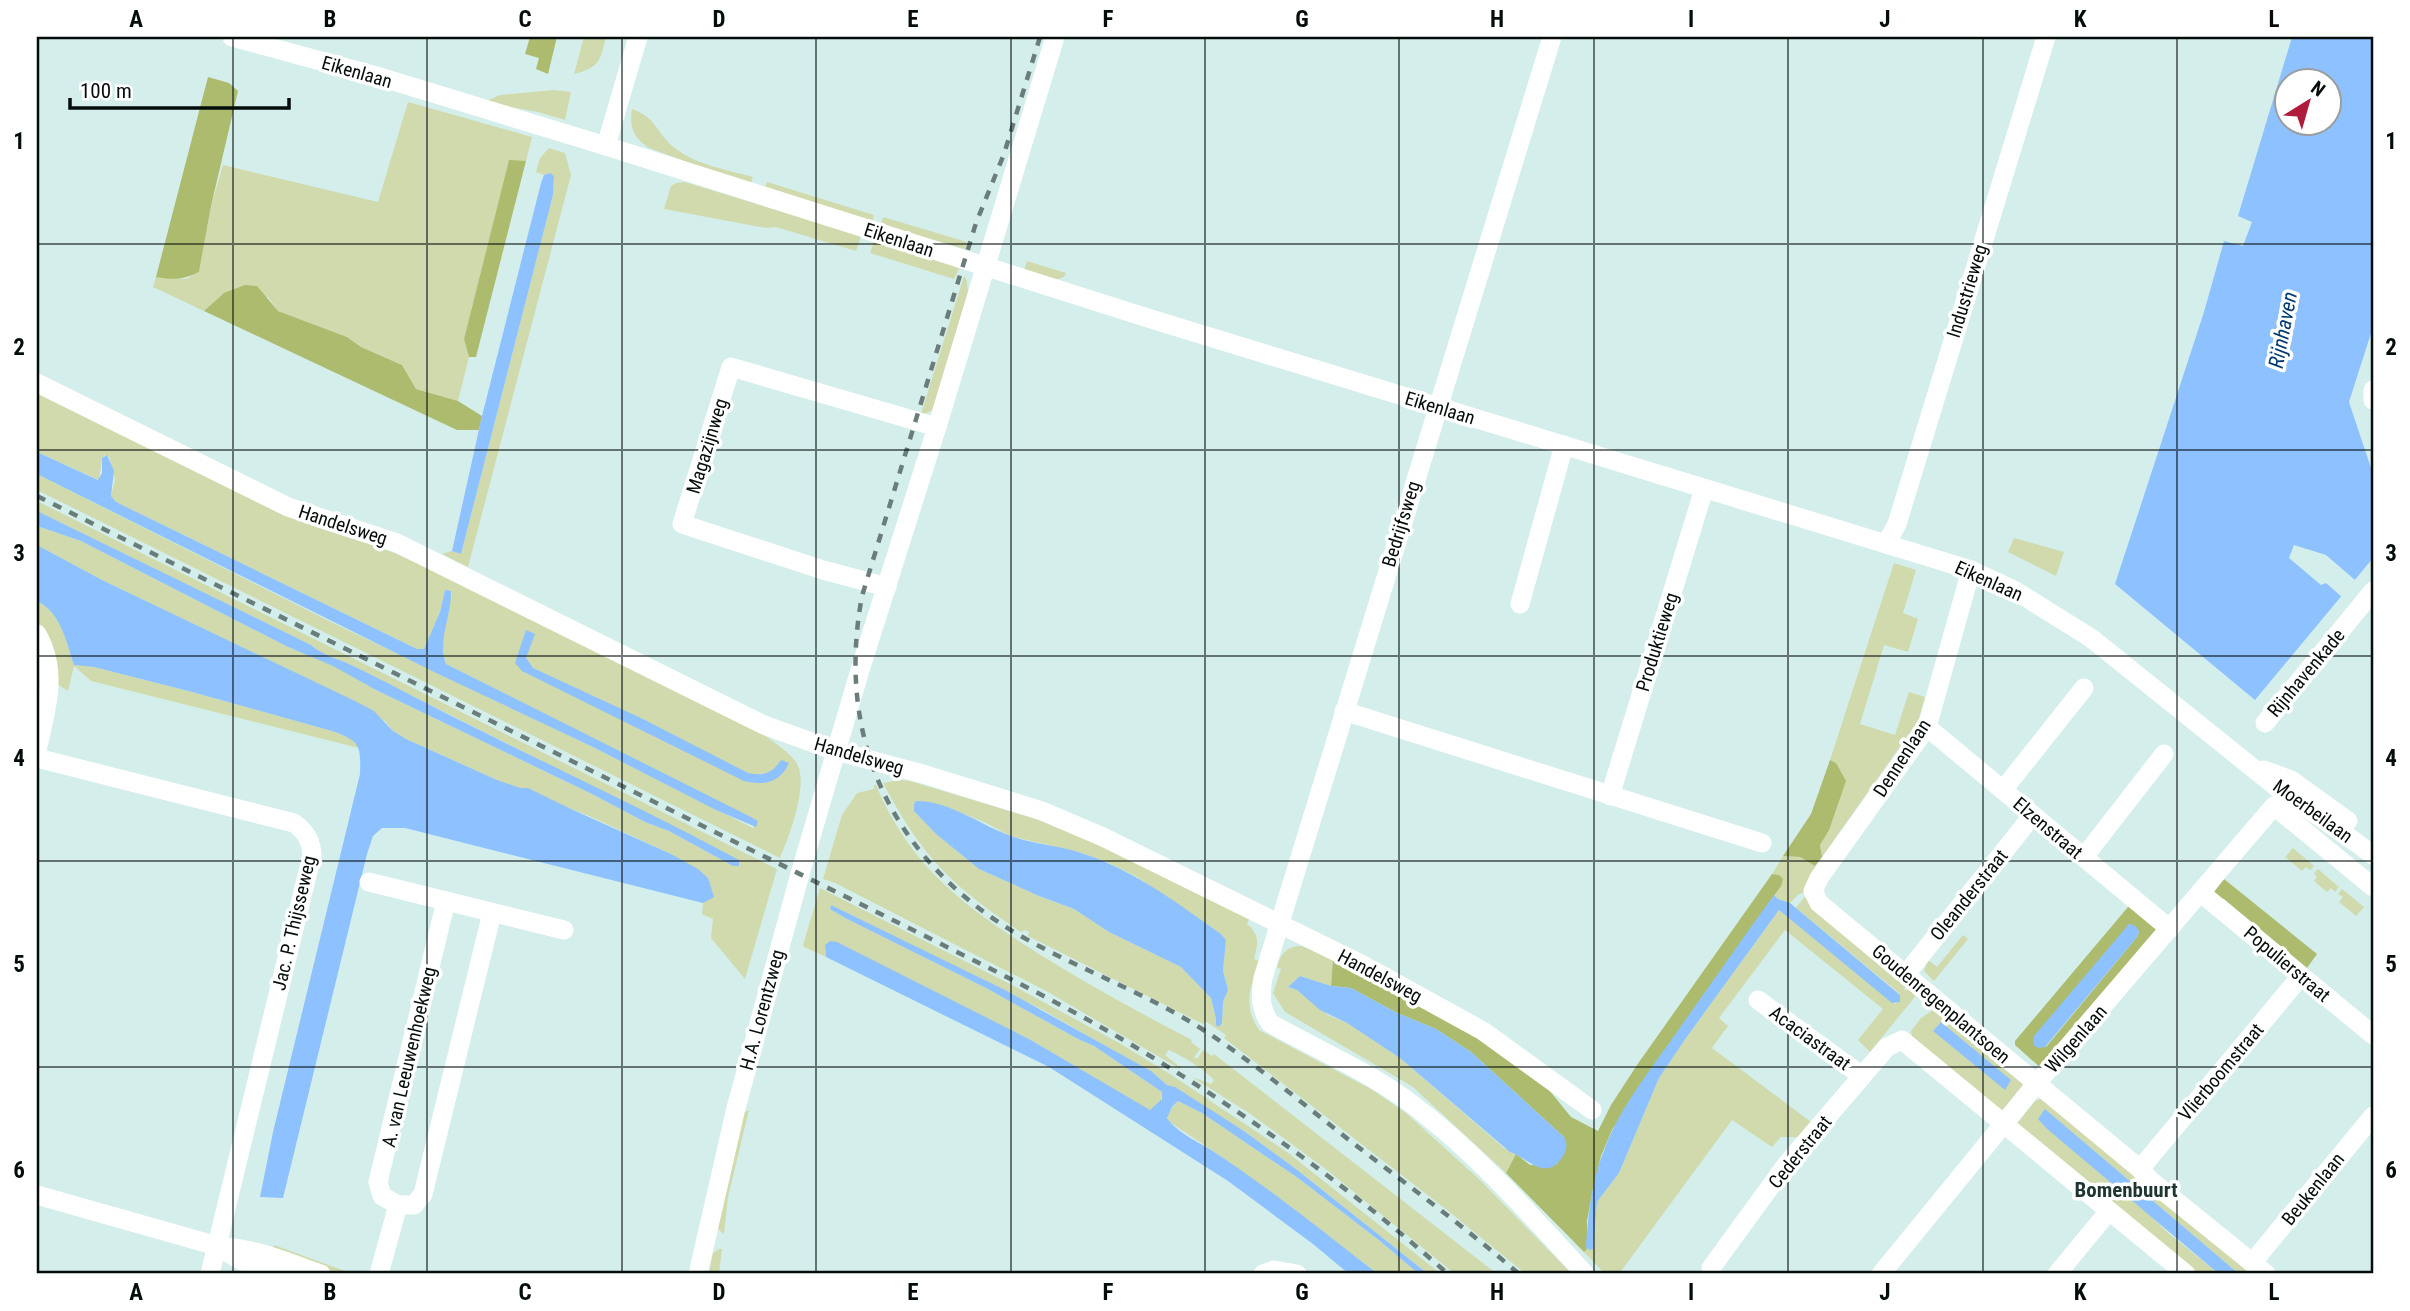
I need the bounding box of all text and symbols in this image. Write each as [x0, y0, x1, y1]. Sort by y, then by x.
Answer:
text: A [129, 6, 143, 33]
text: B [324, 6, 336, 33]
text: C [518, 6, 532, 33]
text: D [713, 6, 726, 33]
text: E [907, 6, 919, 33]
text: F [1103, 6, 1114, 33]
text: G [1295, 6, 1309, 33]
text: H [1490, 6, 1504, 33]
text: I [1688, 6, 1694, 33]
text: J [1879, 6, 1891, 33]
text: K [2074, 6, 2087, 33]
text: L [2268, 6, 2280, 33]
street label: Eikenlaan [319, 51, 395, 93]
scale bar [70, 66, 289, 110]
north arrow [2274, 66, 2344, 136]
text: N [2306, 76, 2329, 102]
text: 100 m [80, 79, 132, 103]
text: 1 [13, 128, 25, 155]
text: 1 [2385, 128, 2397, 155]
street label: Eikenlaan [861, 218, 937, 262]
street label: Industrieweg [1942, 241, 1992, 341]
water label: Rijnhaven [2264, 290, 2302, 370]
text: 2 [13, 334, 25, 361]
text: 2 [2385, 334, 2397, 361]
street label: Eikenlaan [1402, 386, 1478, 430]
street label: Magazijnweg [682, 395, 732, 497]
street label: Bedrijfsweg [1377, 478, 1425, 570]
street label: Handelsweg [296, 500, 390, 550]
text: 3 [13, 540, 25, 567]
text: 3 [2385, 540, 2397, 567]
street label: Eikenlaan [1951, 556, 2027, 606]
street label: Produktieweg [1631, 590, 1683, 694]
street label: Rijnhavenkade [2262, 624, 2350, 722]
street label: Dennenlaan [1868, 715, 1936, 801]
street label: Handelsweg [812, 732, 906, 780]
text: 4 [13, 745, 25, 772]
text: 4 [2385, 745, 2397, 772]
street label: Moerbeilaan [2269, 774, 2357, 848]
street label: Elzenstraat [2009, 792, 2087, 864]
street label: Oleanderstraat [1925, 845, 2013, 945]
street label: Jac. P. Thijsseweg [267, 853, 321, 993]
street label: Populierstraat [2239, 921, 2335, 1007]
street label: Goudenregenplantsoen [1867, 939, 2015, 1069]
street label: Handelsweg [1334, 944, 1426, 1008]
street label: H.A. Lorentzweg [735, 947, 789, 1073]
text: 5 [13, 951, 25, 978]
text: 5 [2385, 951, 2397, 978]
street label: A. van Leeuwenhoekweg [377, 965, 441, 1149]
street label: Wilgenlaan [2040, 1000, 2112, 1078]
street label: Acaciastraat [1765, 1001, 1855, 1075]
street label: Vlierboomstraat [2174, 1019, 2268, 1125]
street label: Cederstraat [1764, 1111, 1836, 1193]
street label: Beukenlaan [2277, 1148, 2349, 1230]
text: 6 [13, 1157, 25, 1184]
text: 6 [2385, 1157, 2397, 1184]
district label: Bomenbuurt [2074, 1178, 2178, 1202]
text: A [129, 1279, 143, 1306]
text: B [324, 1279, 336, 1306]
text: C [518, 1279, 532, 1306]
text: D [713, 1279, 726, 1306]
text: E [907, 1279, 919, 1306]
text: F [1103, 1279, 1114, 1306]
text: G [1295, 1279, 1309, 1306]
text: H [1490, 1279, 1504, 1306]
text: I [1688, 1279, 1694, 1306]
text: J [1879, 1279, 1891, 1306]
text: K [2074, 1279, 2087, 1306]
text: L [2268, 1279, 2280, 1306]

